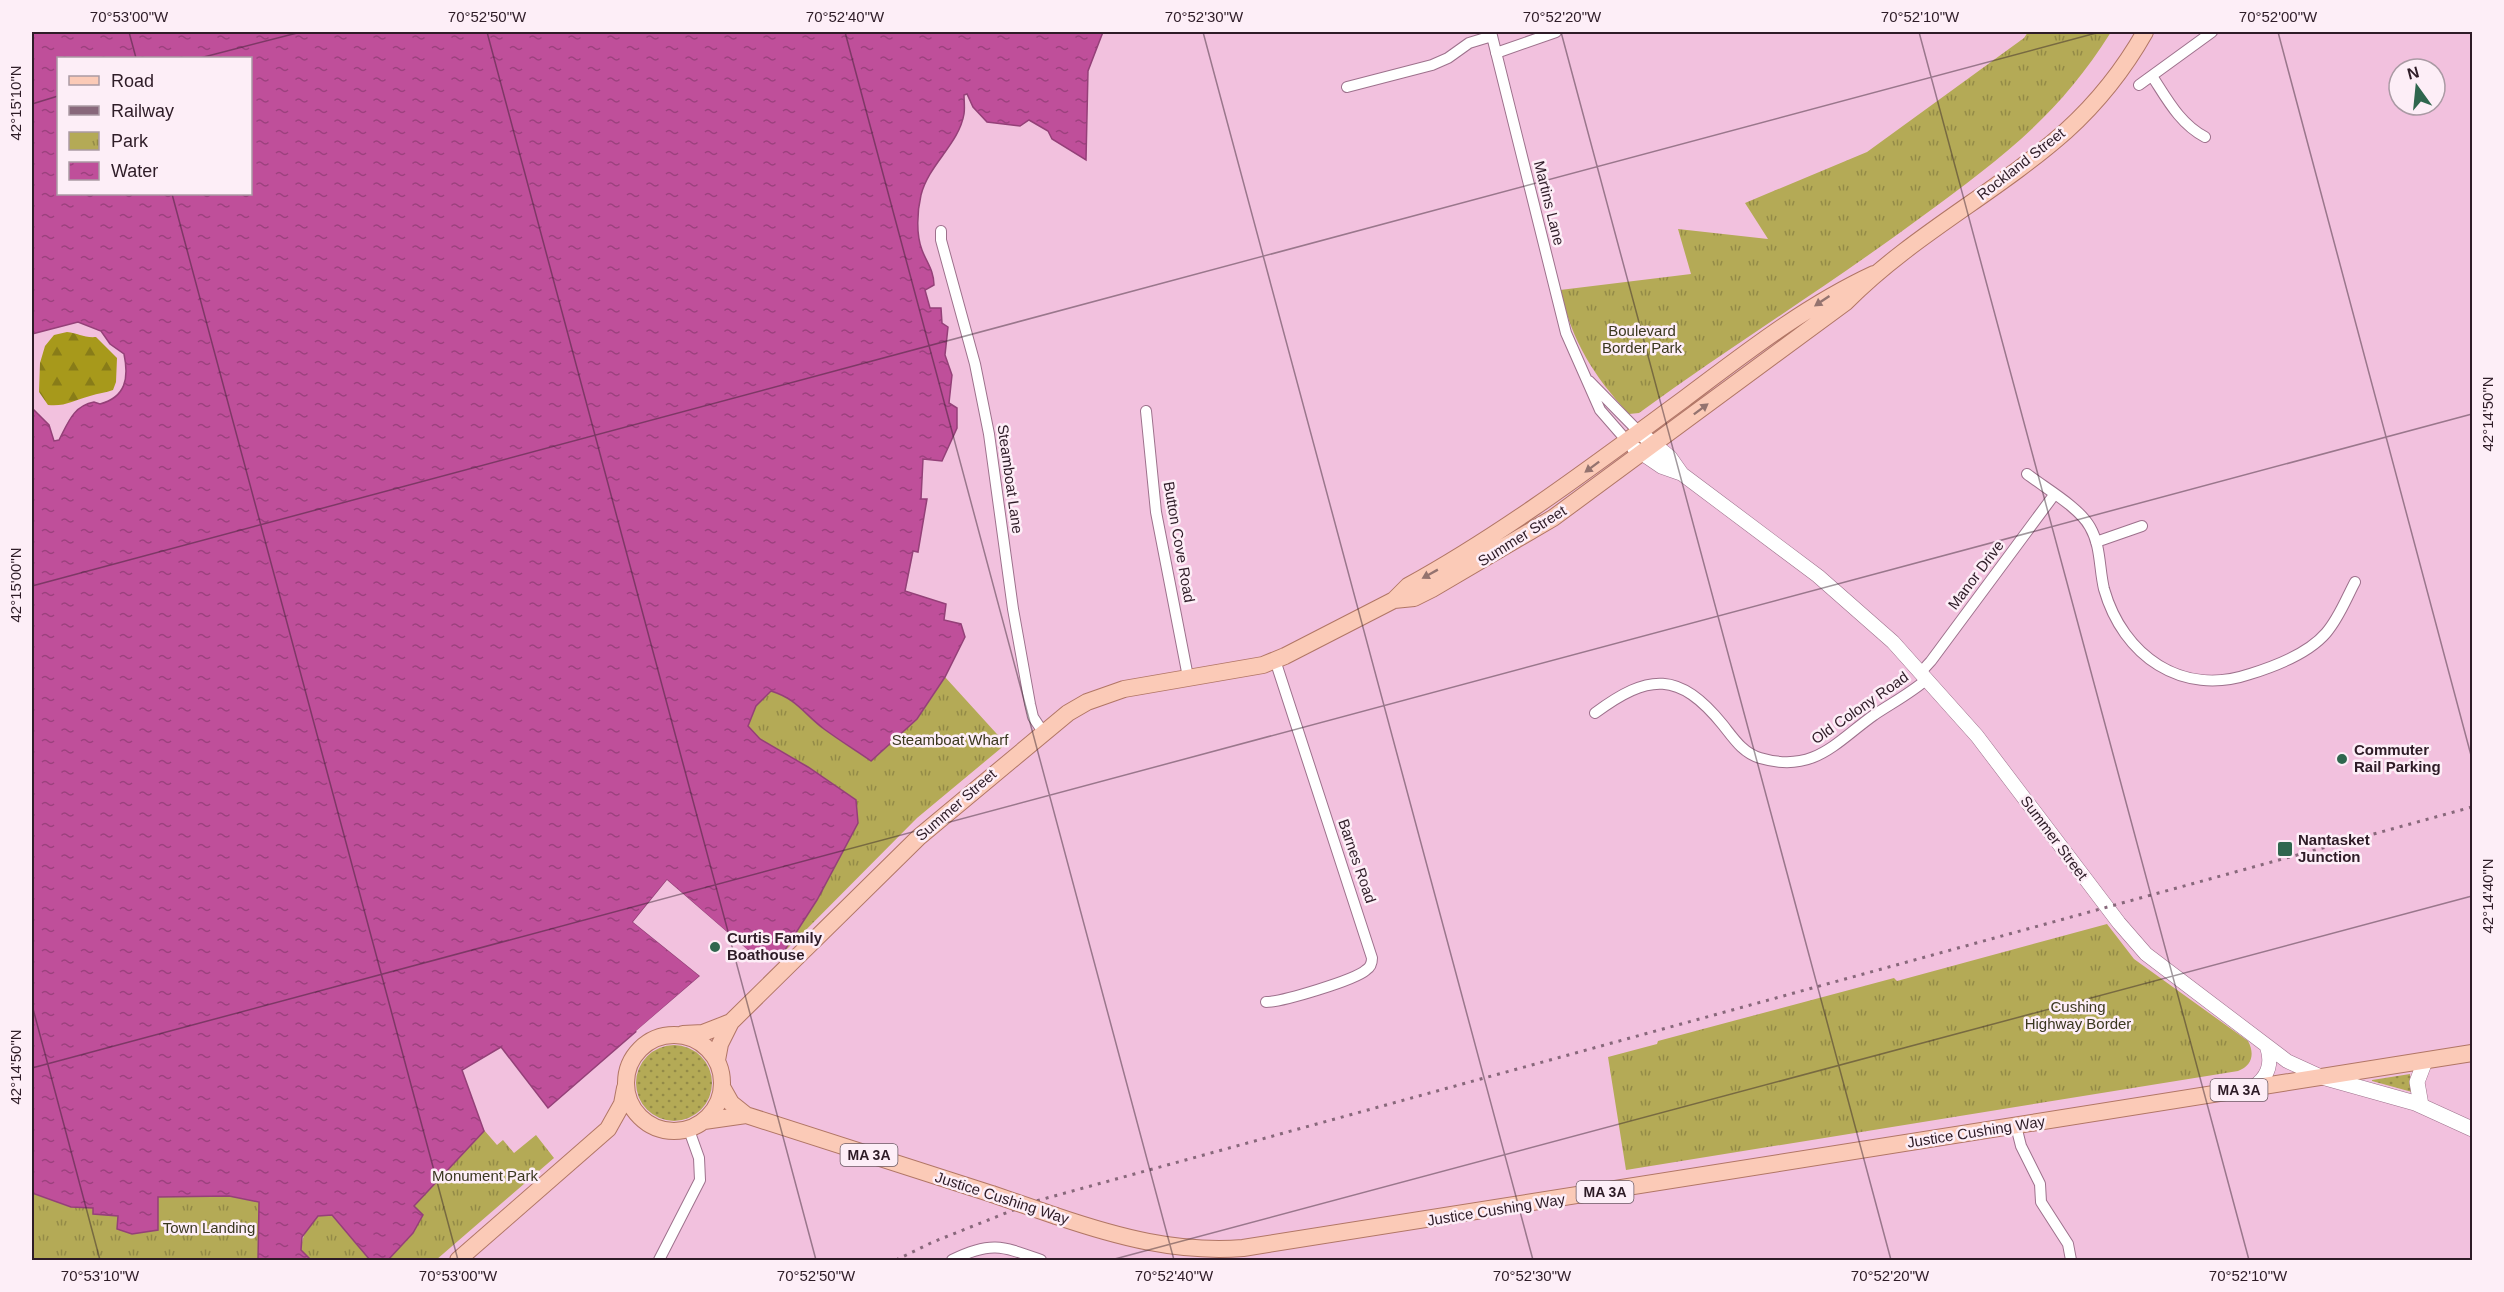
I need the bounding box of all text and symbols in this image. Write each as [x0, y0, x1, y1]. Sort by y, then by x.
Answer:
text: 70°53'00"W [90, 8, 169, 25]
text: 70°52'50"W [448, 8, 527, 25]
text: 70°52'40"W [806, 8, 885, 25]
text: 70°52'30"W [1165, 8, 1244, 25]
text: 70°52'20"W [1523, 8, 1602, 25]
text: 70°52'10"W [1881, 8, 1960, 25]
text: 70°52'00"W [2239, 8, 2318, 25]
legend [57, 57, 252, 195]
north arrow [2387, 57, 2447, 117]
text: N [2405, 63, 2421, 83]
text: 42°15'10"N [7, 65, 24, 141]
text: Road [111, 71, 154, 91]
text: Railway [111, 101, 174, 121]
street label: Rockland Street [1973, 124, 2069, 203]
text: Park [111, 131, 149, 151]
street label: Martins Lane [1531, 159, 1568, 247]
text: Water [111, 161, 158, 181]
one-way arrow [1815, 295, 1831, 307]
park label: Boulevard Border Park [1602, 322, 1683, 356]
text: 42°14'50"N [2479, 376, 2496, 452]
one-way arrow [1694, 404, 1709, 416]
street label: Steamboat Lane [994, 423, 1027, 535]
one-way arrow [1585, 460, 1600, 472]
street label: Button Cove Road [1160, 480, 1199, 604]
street label: Summer Street [1474, 501, 1570, 570]
street label: Manor Drive [1944, 537, 2007, 612]
text: 42°15'00"N [7, 547, 24, 623]
one-way arrow [1421, 569, 1438, 579]
street label: Old Colony Road [1808, 668, 1911, 747]
park label: Steamboat Wharf [892, 731, 1009, 748]
place label: Commuter Rail Parking [2354, 741, 2441, 775]
marker: Commuter Rail Parking [2335, 752, 2349, 766]
street label: Summer Street [912, 765, 1000, 844]
street label: Summer Street [2017, 792, 2092, 884]
street label: Barnes Road [1335, 817, 1380, 905]
place label: Nantasket Junction [2298, 831, 2370, 865]
marker: Nantasket Junction [2276, 840, 2294, 858]
text: 42°14'40"N [2479, 858, 2496, 934]
place label: Curtis Family Boathouse [727, 929, 823, 963]
marker: Curtis Family Boathouse [708, 940, 722, 954]
park label: Cushing Highway Border [2025, 998, 2131, 1032]
text: 42°14'50"N [7, 1029, 24, 1105]
road number: MA 3A [2210, 1079, 2268, 1101]
street label: Justice Cushing Way [1906, 1112, 2047, 1151]
road number: MA 3A [840, 1144, 898, 1166]
park label: Monument Park [432, 1167, 538, 1184]
street label: Justice Cushing Way [933, 1168, 1072, 1227]
road number: MA 3A [1576, 1181, 1634, 1203]
street label: Justice Cushing Way [1426, 1190, 1567, 1229]
park label: Town Landing [163, 1219, 255, 1236]
text: 70°53'10"W [61, 1267, 140, 1284]
text: 70°53'00"W [419, 1267, 498, 1284]
text: 70°52'50"W [777, 1267, 856, 1284]
text: 70°52'40"W [1135, 1267, 1214, 1284]
text: 70°52'30"W [1493, 1267, 1572, 1284]
text: 70°52'20"W [1851, 1267, 1930, 1284]
text: 70°52'10"W [2209, 1267, 2288, 1284]

